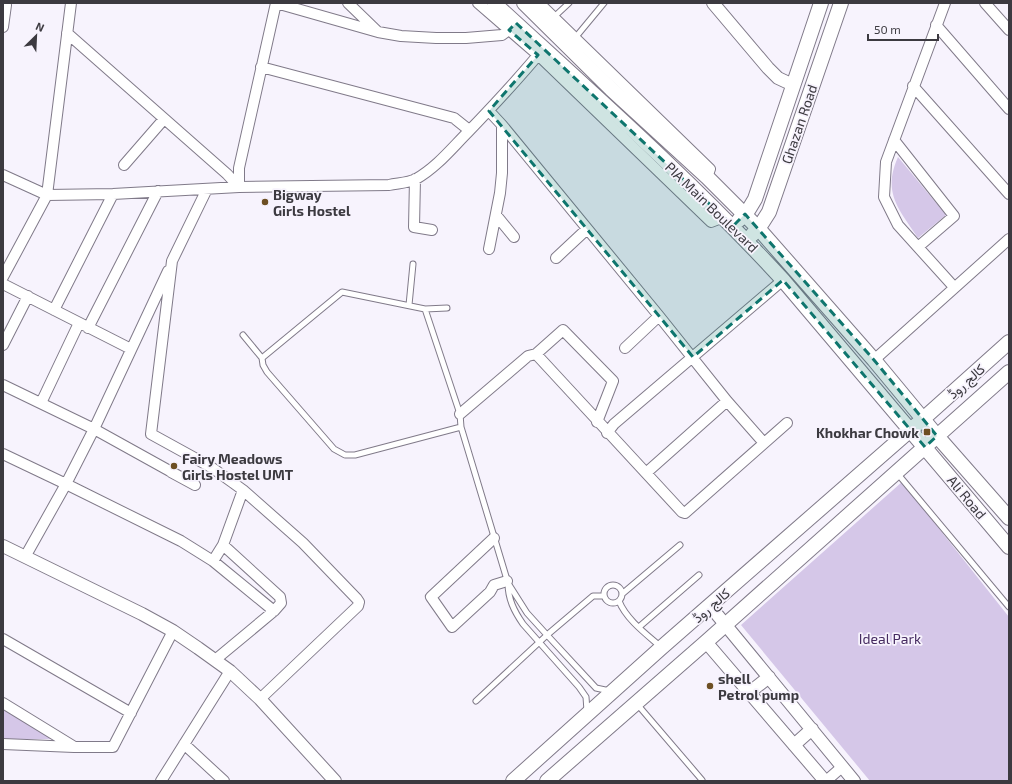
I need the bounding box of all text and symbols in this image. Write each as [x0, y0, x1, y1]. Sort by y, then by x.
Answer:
north arrow [16, 16, 56, 56]
scale bar [868, 16, 938, 42]
text: N [34, 19, 47, 34]
text: 50 m [874, 22, 901, 36]
street label: Ghazan Road [777, 82, 821, 166]
street label: PIA Main Boulevard [662, 158, 762, 256]
place label: Bigway Girls Hostel [273, 186, 351, 219]
marker: Bigway Girls Hostel [260, 197, 270, 207]
street label: کالج روڈ [944, 360, 990, 404]
place label: Khokhar Chowk [816, 424, 919, 441]
marker: Khokhar Chowk [922, 427, 932, 437]
place label: Fairy Meadows Girls Hostel UMT [182, 450, 294, 483]
marker: Fairy Meadows Girls Hostel UMT [169, 461, 179, 471]
street label: Ali Road [944, 472, 990, 522]
street label: کالج روڈ [689, 584, 735, 628]
park label: Ideal Park [859, 630, 921, 647]
place label: shell Petrol pump [718, 670, 799, 703]
marker: shell Petrol pump [705, 681, 715, 691]

